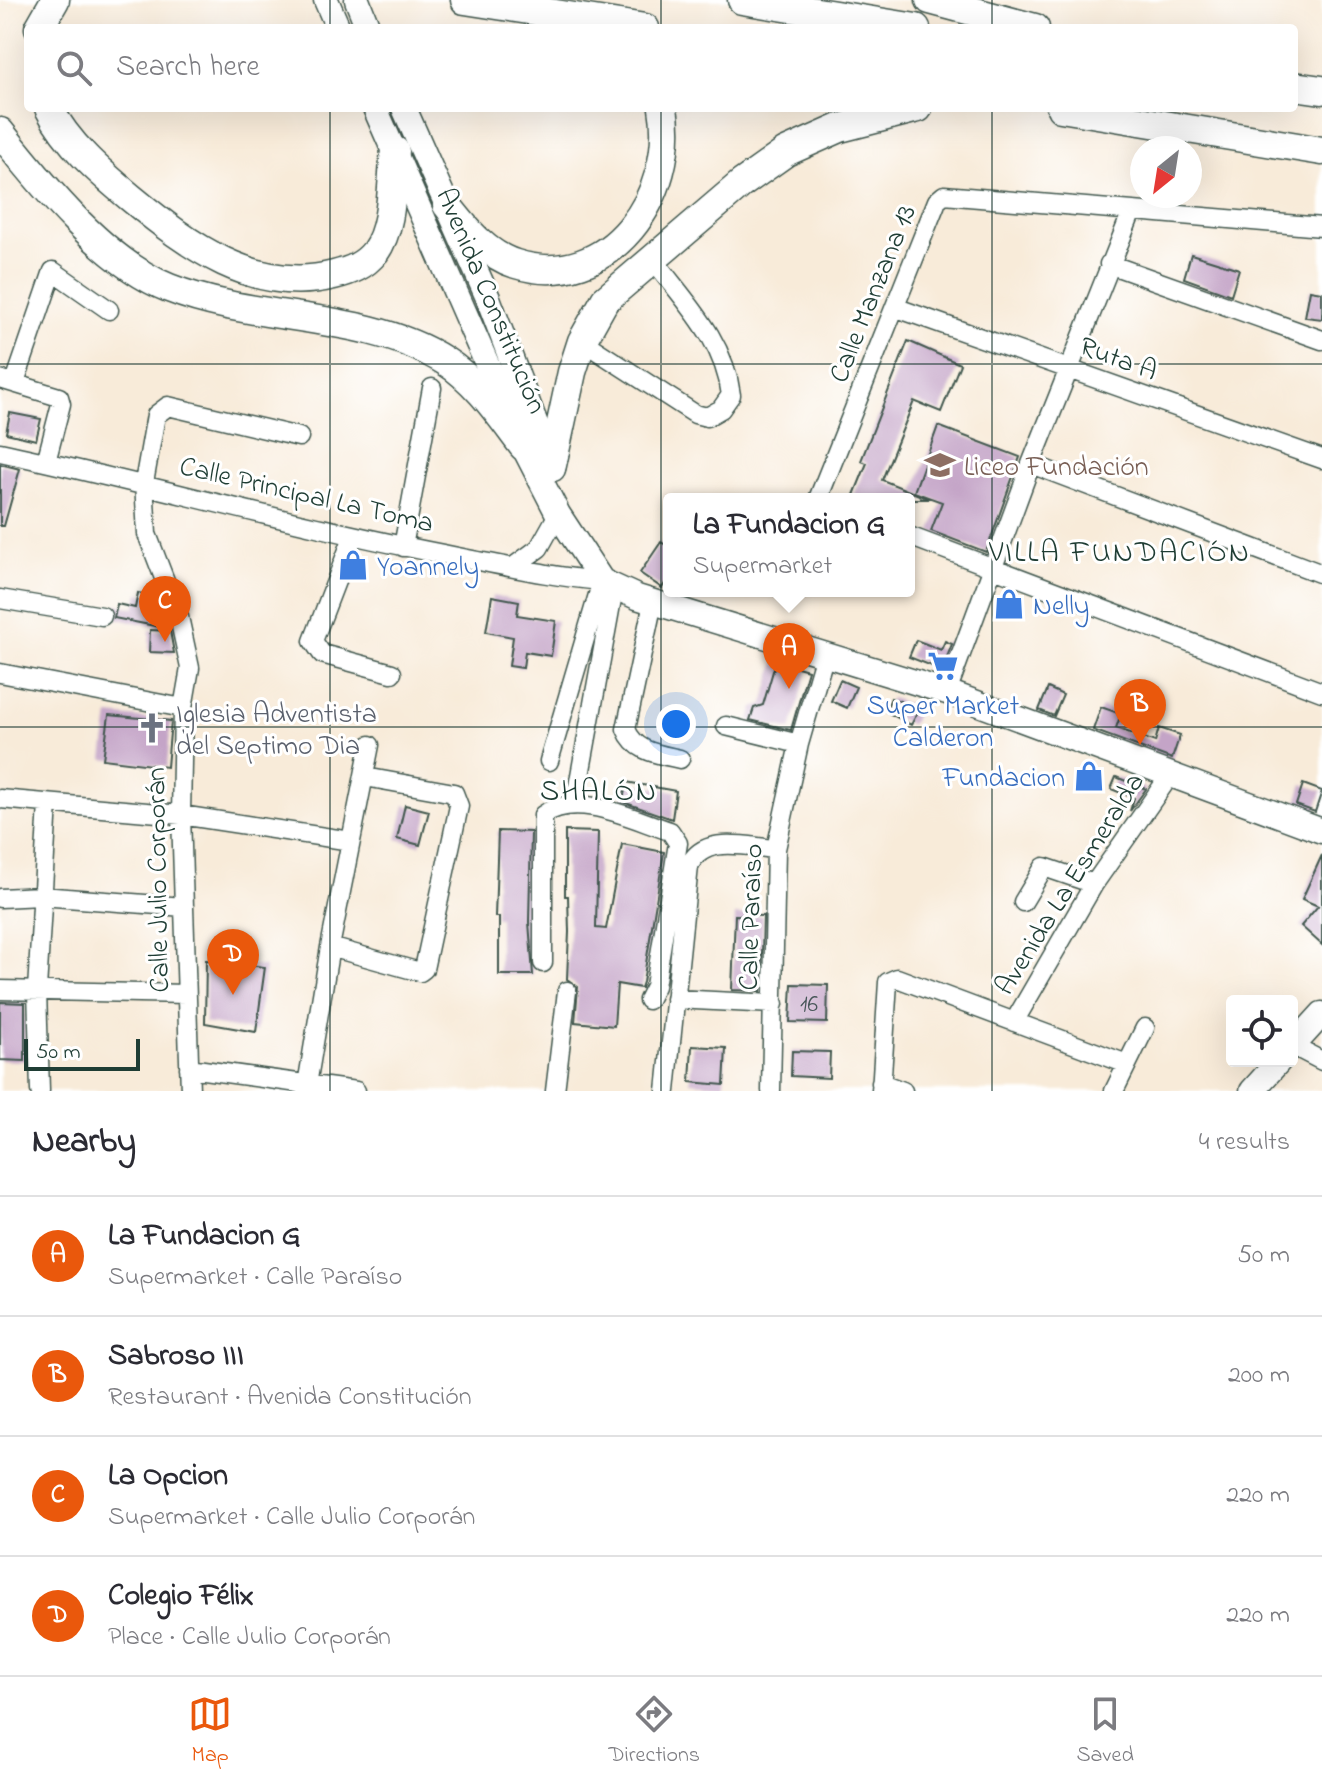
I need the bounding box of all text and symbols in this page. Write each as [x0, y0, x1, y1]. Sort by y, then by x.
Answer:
search box [24, 24, 1298, 112]
icon: search [52, 46, 96, 90]
text: Search here [116, 46, 260, 90]
north arrow [1130, 136, 1202, 208]
street label: Avenida Constitución [424, 182, 556, 421]
street label: Calle Manzana 13 [820, 199, 929, 389]
street label: Ruta A [1073, 327, 1162, 393]
street label: Calle Principal La Toma [175, 447, 437, 546]
school or university icon: Liceo Fundación [923, 448, 957, 482]
place label: Liceo Fundación [964, 448, 1149, 489]
popup [663, 493, 915, 597]
text: La Fundacion G [693, 504, 885, 548]
district label: VILLA FUNDACIÓN [988, 532, 1251, 576]
shop icon: Yoannely [336, 548, 370, 582]
place label: Yoannely [377, 548, 479, 589]
text: Supermarket [693, 548, 832, 586]
pin: C [139, 576, 191, 642]
shop icon: Nelly [992, 587, 1026, 621]
place label: Nelly [1033, 587, 1089, 628]
pin: A [763, 623, 815, 689]
supermarket icon: Super Market Calderon [926, 649, 960, 683]
pin: B [1114, 679, 1166, 745]
place label: Super Market Calderon [867, 687, 1019, 760]
place label: Iglesia Adventista del Septimo Dia [176, 695, 377, 768]
your location [656, 704, 696, 744]
church icon: Iglesia Adventista del Septimo Dia [135, 711, 169, 745]
place label: Fundacion [941, 759, 1065, 800]
shop icon: Fundacion [1072, 759, 1106, 793]
street label: Avenida La Esmeralda [986, 766, 1156, 1004]
street label: Calle Julio Corporán [137, 767, 182, 993]
district label: SHALÓN [540, 771, 658, 815]
street label: Calle Paraíso [729, 843, 776, 991]
pin: D [207, 929, 259, 995]
house number: 16 [800, 988, 819, 1023]
map controls [1226, 995, 1298, 1067]
button: locate [1226, 995, 1298, 1067]
scale bar [24, 1035, 140, 1071]
text: 50 m [36, 1037, 81, 1069]
text: Nearby [32, 1118, 136, 1168]
text: 4 results [1199, 1124, 1290, 1162]
text: La Fundacion G [108, 1215, 300, 1259]
text: A [50, 1237, 66, 1275]
text: 50 m [1237, 1237, 1290, 1275]
text: Supermarket · Calle Paraíso [108, 1259, 402, 1297]
text: Sabroso III [108, 1335, 244, 1379]
text: B [49, 1357, 67, 1395]
text: 200 m [1228, 1357, 1290, 1395]
text: Restaurant · Avenida Constitución [108, 1379, 472, 1417]
text: La Opcion [108, 1455, 228, 1499]
text: C [51, 1477, 65, 1515]
text: 220 m [1226, 1477, 1290, 1515]
text: Supermarket · Calle Julio Corporán [108, 1499, 475, 1537]
text: Colegio Félix [108, 1575, 254, 1619]
text: D [48, 1597, 68, 1635]
text: 220 m [1226, 1597, 1290, 1635]
text: Place · Calle Julio Corporán [108, 1619, 391, 1657]
tab: Map [188, 1692, 232, 1772]
tab: Directions [609, 1692, 700, 1772]
tab: Saved [1076, 1692, 1134, 1772]

